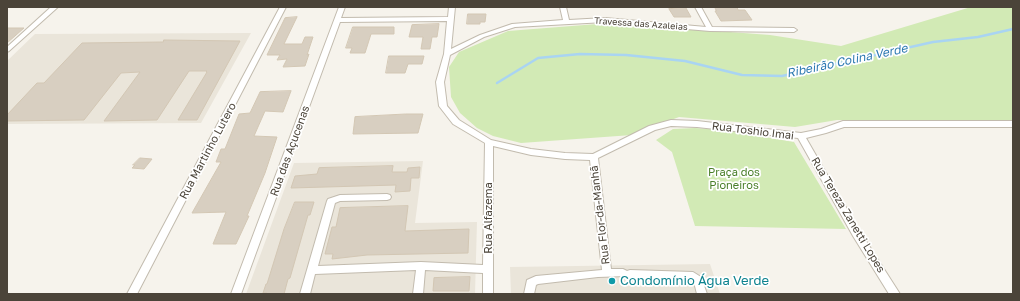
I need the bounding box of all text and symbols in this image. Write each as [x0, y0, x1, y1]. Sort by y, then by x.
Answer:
street label: Travessa das Azaleias [594, 15, 688, 33]
water label: Ribeirão Colina Verde [785, 41, 909, 81]
street label: Rua Martinho Lutero [177, 100, 239, 202]
street label: Rua das Açucenas [267, 104, 313, 198]
street label: Rua Toshio Imai [711, 119, 795, 143]
street label: Rua Tereza Zanetti Lopes [808, 155, 888, 275]
street label: Rua Flor-da-Manhã [587, 165, 613, 265]
park label: Praça dos Pioneiros [708, 166, 760, 192]
street label: Rua Alfazema [482, 182, 496, 254]
place label: Condomínio Água Verde [620, 273, 769, 289]
marker: Condomínio Água Verde [607, 276, 617, 286]

